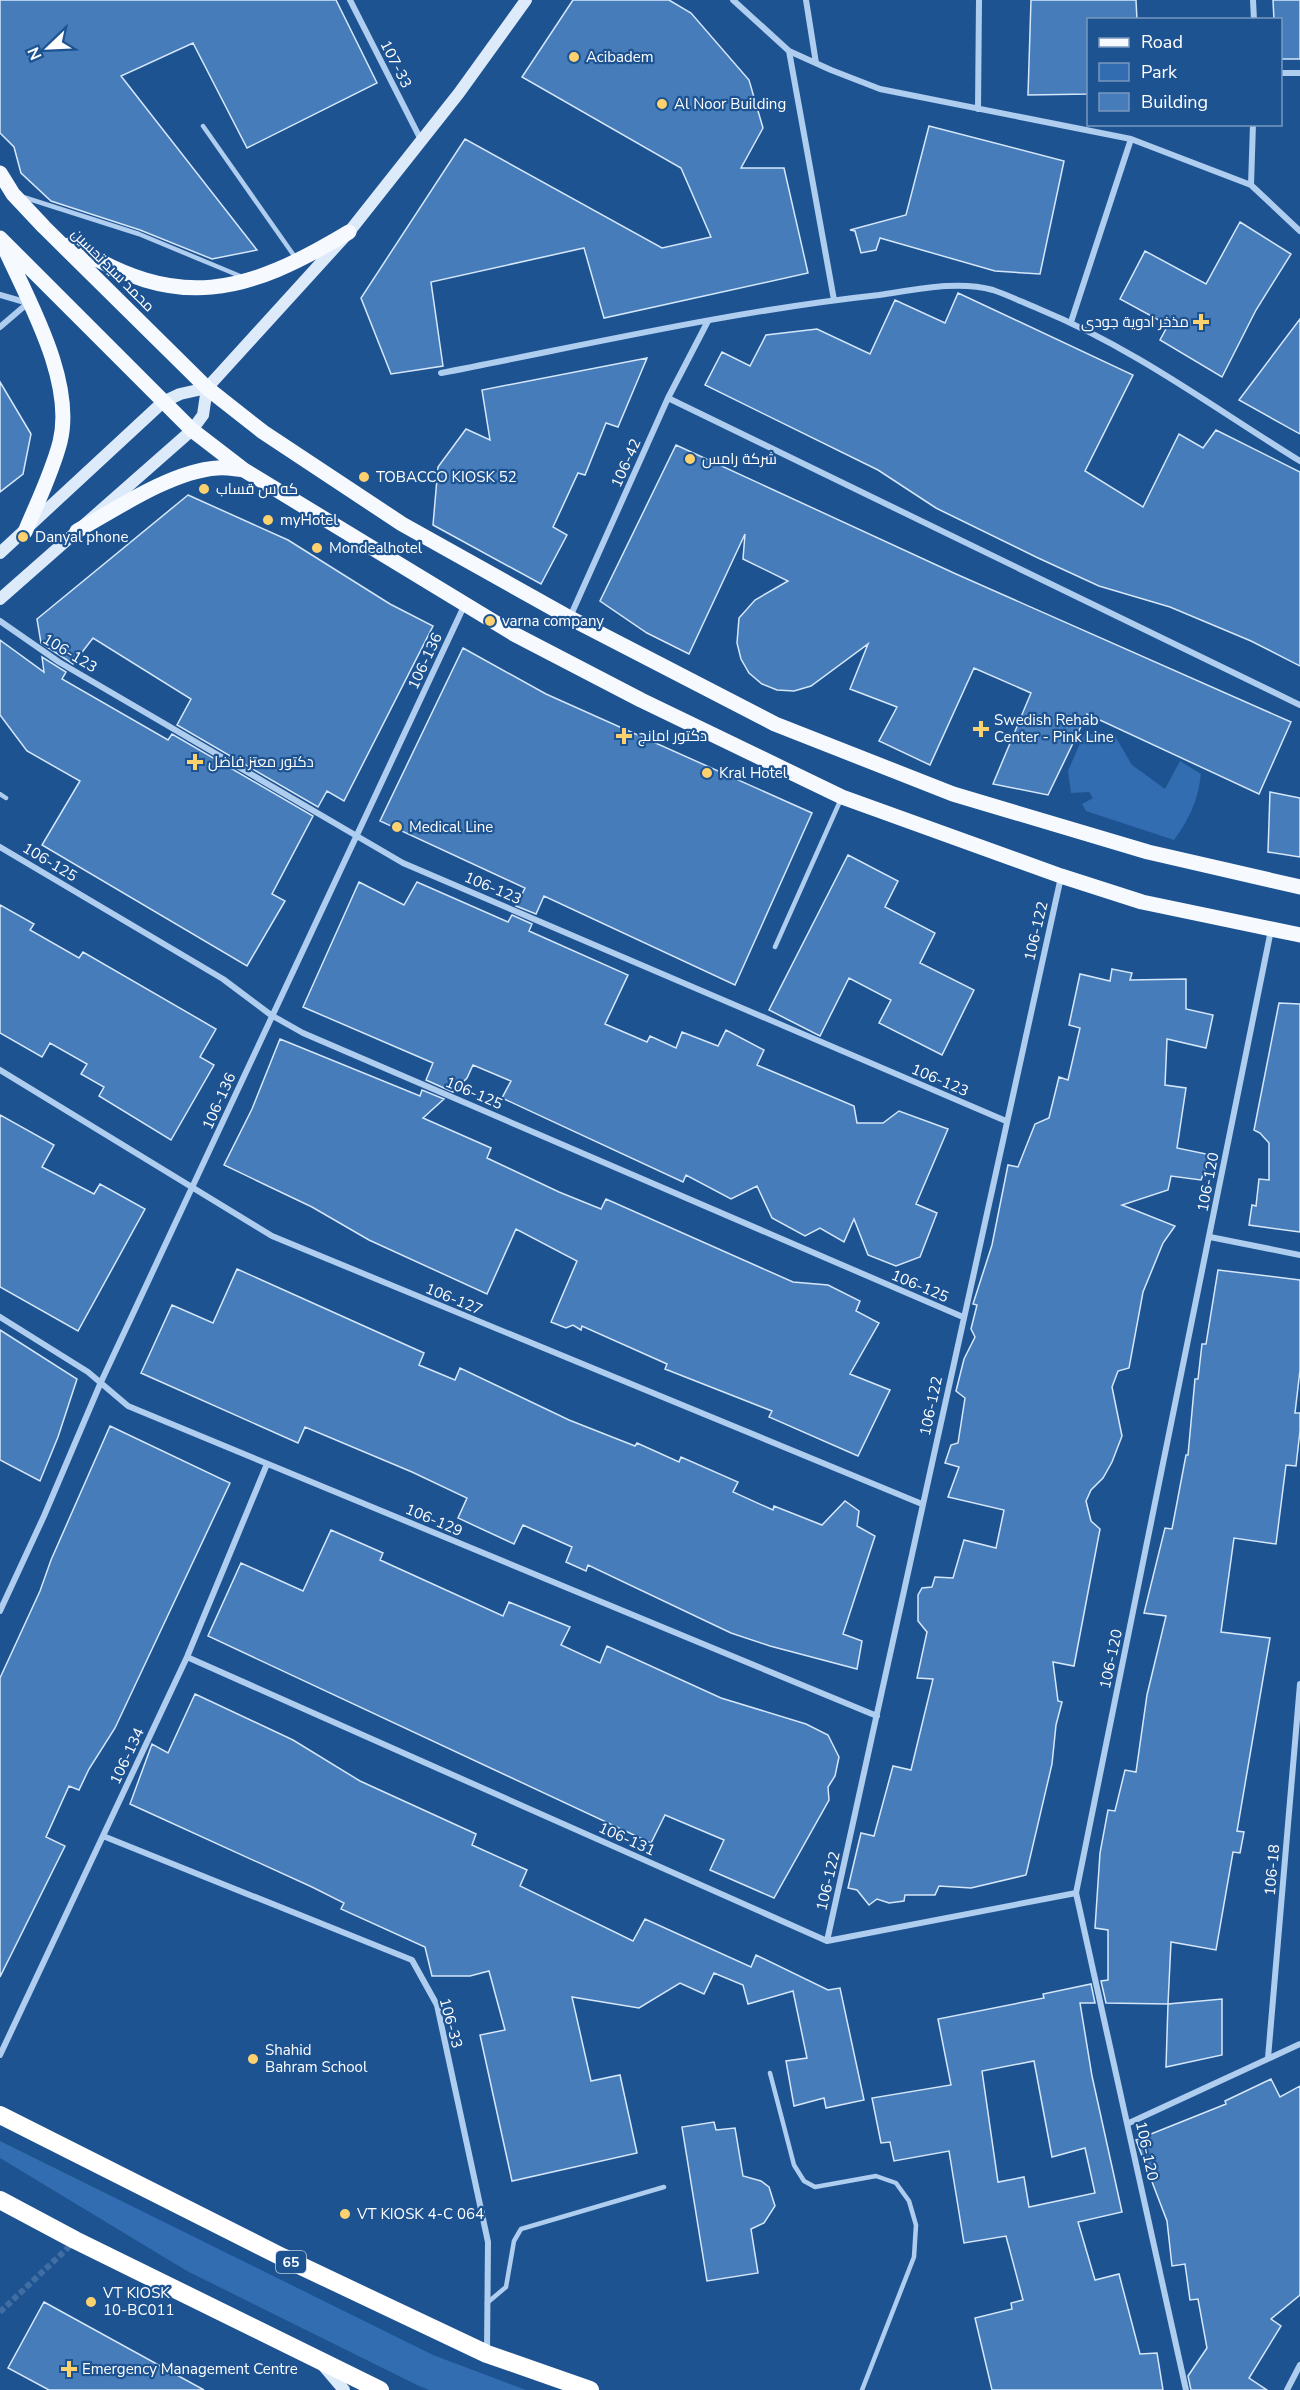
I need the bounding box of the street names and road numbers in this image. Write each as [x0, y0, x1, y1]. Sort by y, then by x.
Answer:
street label: 107-33 [375, 37, 417, 91]
street label: محمد سید تحسین [67, 224, 159, 316]
street label: 106-42 [606, 435, 646, 491]
street label: 106-123 [39, 629, 101, 677]
street label: 106-136 [403, 629, 447, 693]
street label: 106-125 [19, 838, 81, 886]
street label: 106-123 [461, 867, 525, 909]
street label: 106-122 [1019, 899, 1053, 963]
street label: 106-123 [908, 1059, 972, 1101]
street label: 106-136 [198, 1069, 240, 1133]
street label: 106-125 [442, 1072, 506, 1114]
street label: 106-120 [1192, 1150, 1224, 1214]
street label: 106-125 [888, 1265, 952, 1307]
street label: 106-127 [422, 1278, 486, 1320]
street label: 106-122 [915, 1374, 947, 1438]
street label: 106-129 [402, 1499, 466, 1541]
street label: 106-120 [1095, 1627, 1127, 1691]
street label: 106-134 [105, 1724, 149, 1788]
street label: 106-131 [595, 1818, 659, 1860]
street label: 106-18 [1260, 1844, 1284, 1896]
street label: 106-122 [811, 1849, 845, 1913]
street label: 106-33 [435, 1996, 467, 2050]
street label: 106-120 [1131, 2119, 1163, 2183]
road number: 65 [276, 2251, 306, 2273]

